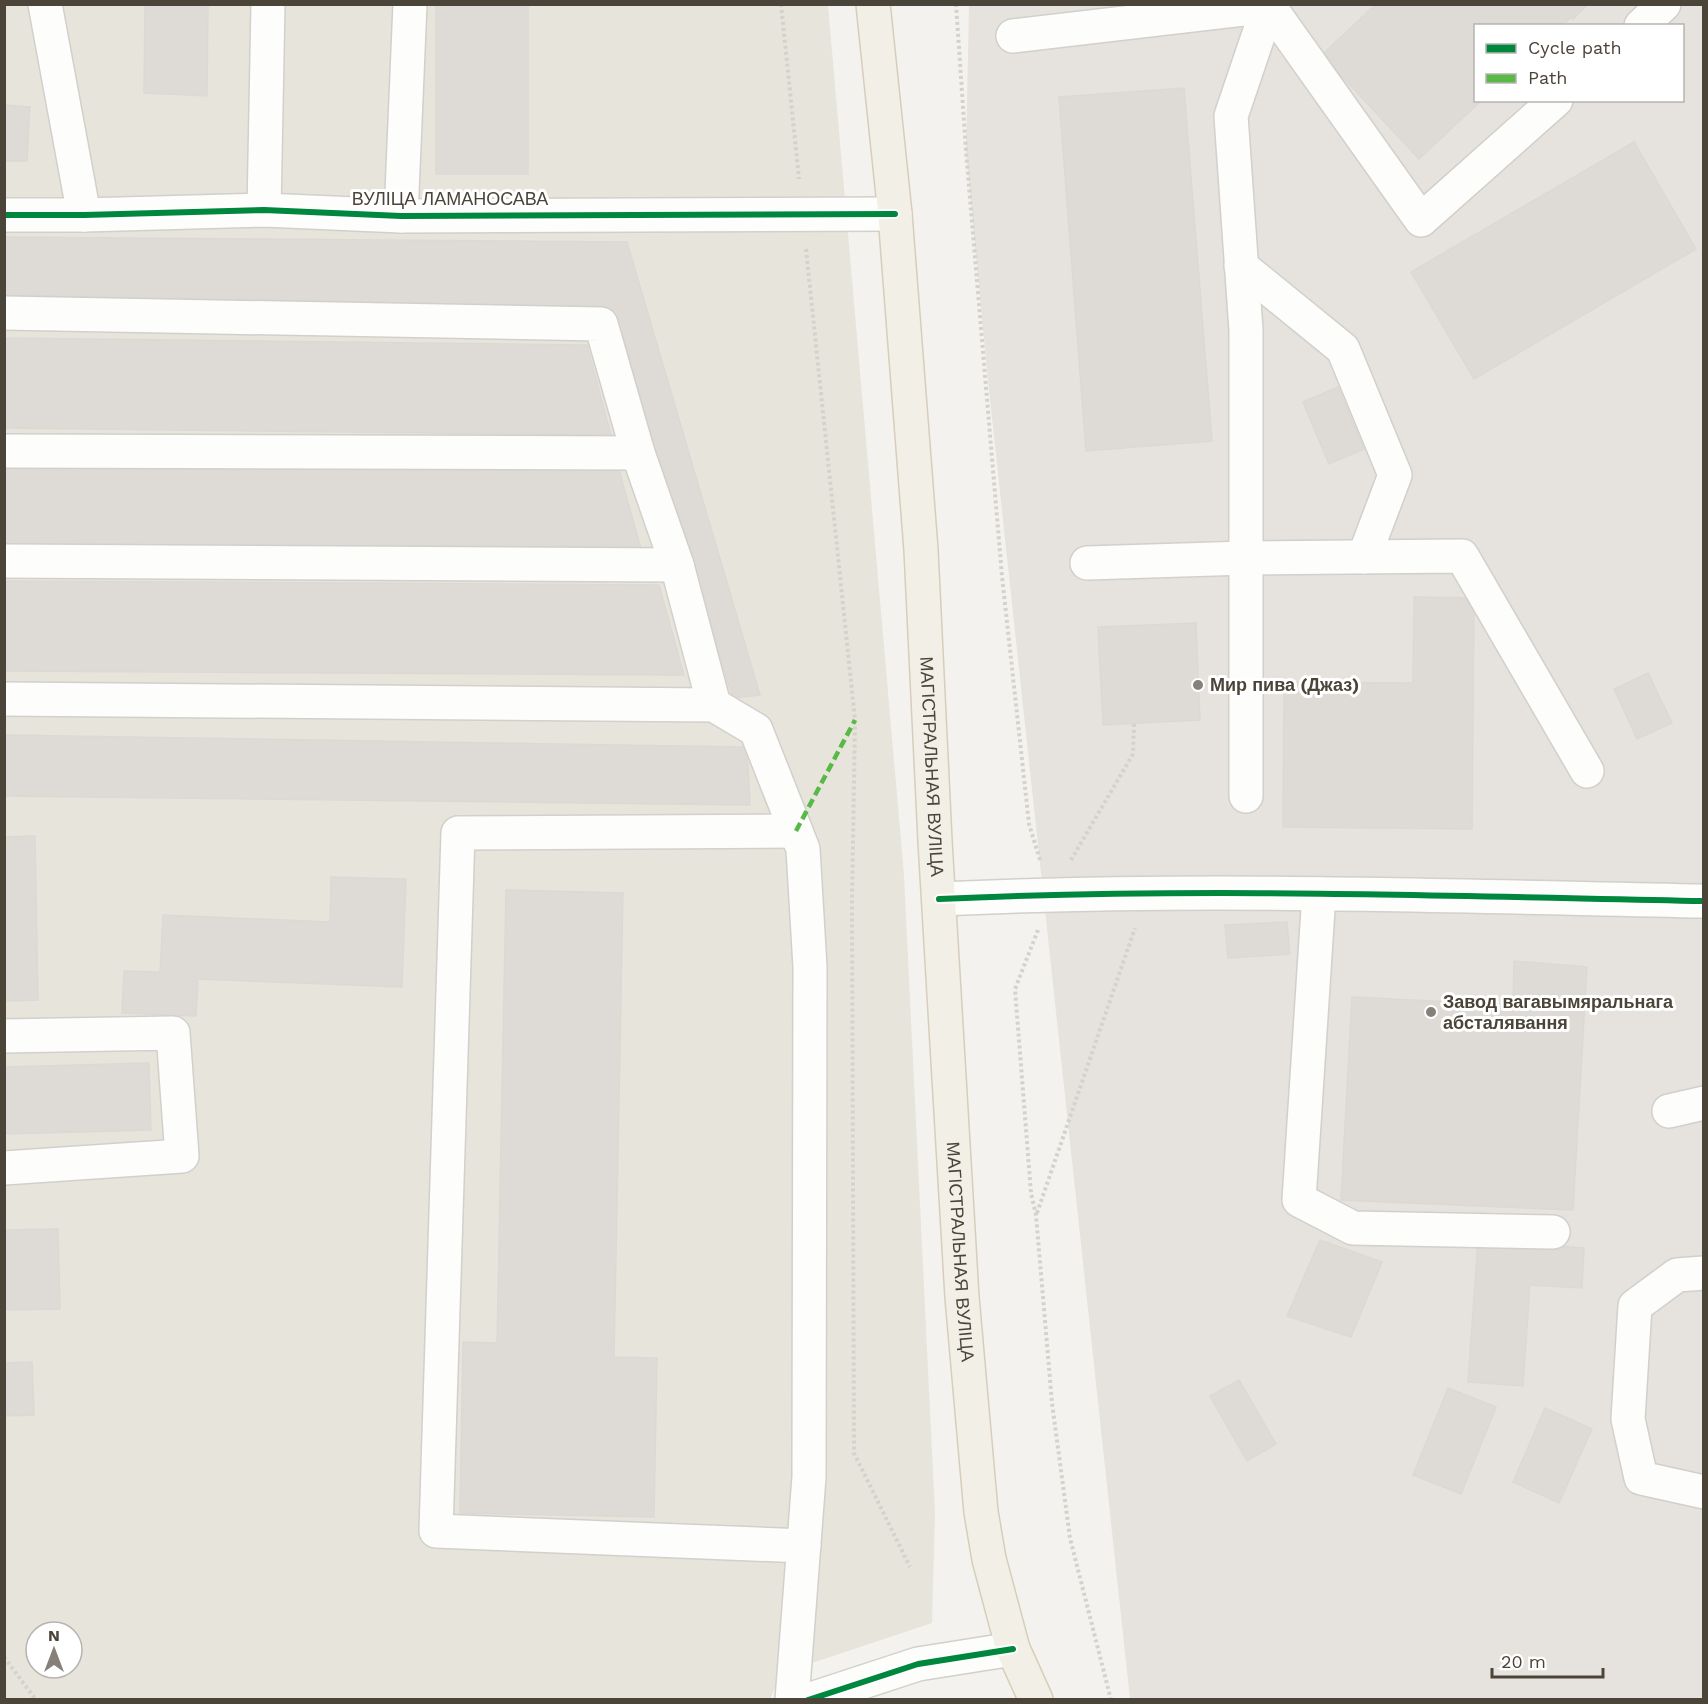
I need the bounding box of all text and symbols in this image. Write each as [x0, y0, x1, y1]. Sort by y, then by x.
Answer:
legend [1474, 24, 1684, 102]
text: Cycle path [1528, 37, 1622, 58]
text: Path [1528, 67, 1568, 88]
street label: ВУЛІЦА ЛАМАНОСАВА [352, 188, 548, 209]
street label: МАГІСТРАЛЬНАЯ ВУЛІЦА [916, 656, 948, 877]
place label: Мир пива (Джаз) [1210, 674, 1359, 695]
marker: Мир пива (Джаз) [1191, 678, 1205, 692]
place label: Завод вагавымяральнага абсталявання [1443, 991, 1674, 1033]
marker: Завод вагавымяральнага абсталявання [1424, 1005, 1438, 1019]
street label: МАГІСТРАЛЬНАЯ ВУЛІЦА [943, 1141, 979, 1363]
north arrow [24, 1620, 84, 1680]
text: N [48, 1626, 60, 1645]
scale bar [1492, 1641, 1603, 1679]
text: 20 m [1501, 1651, 1546, 1672]

